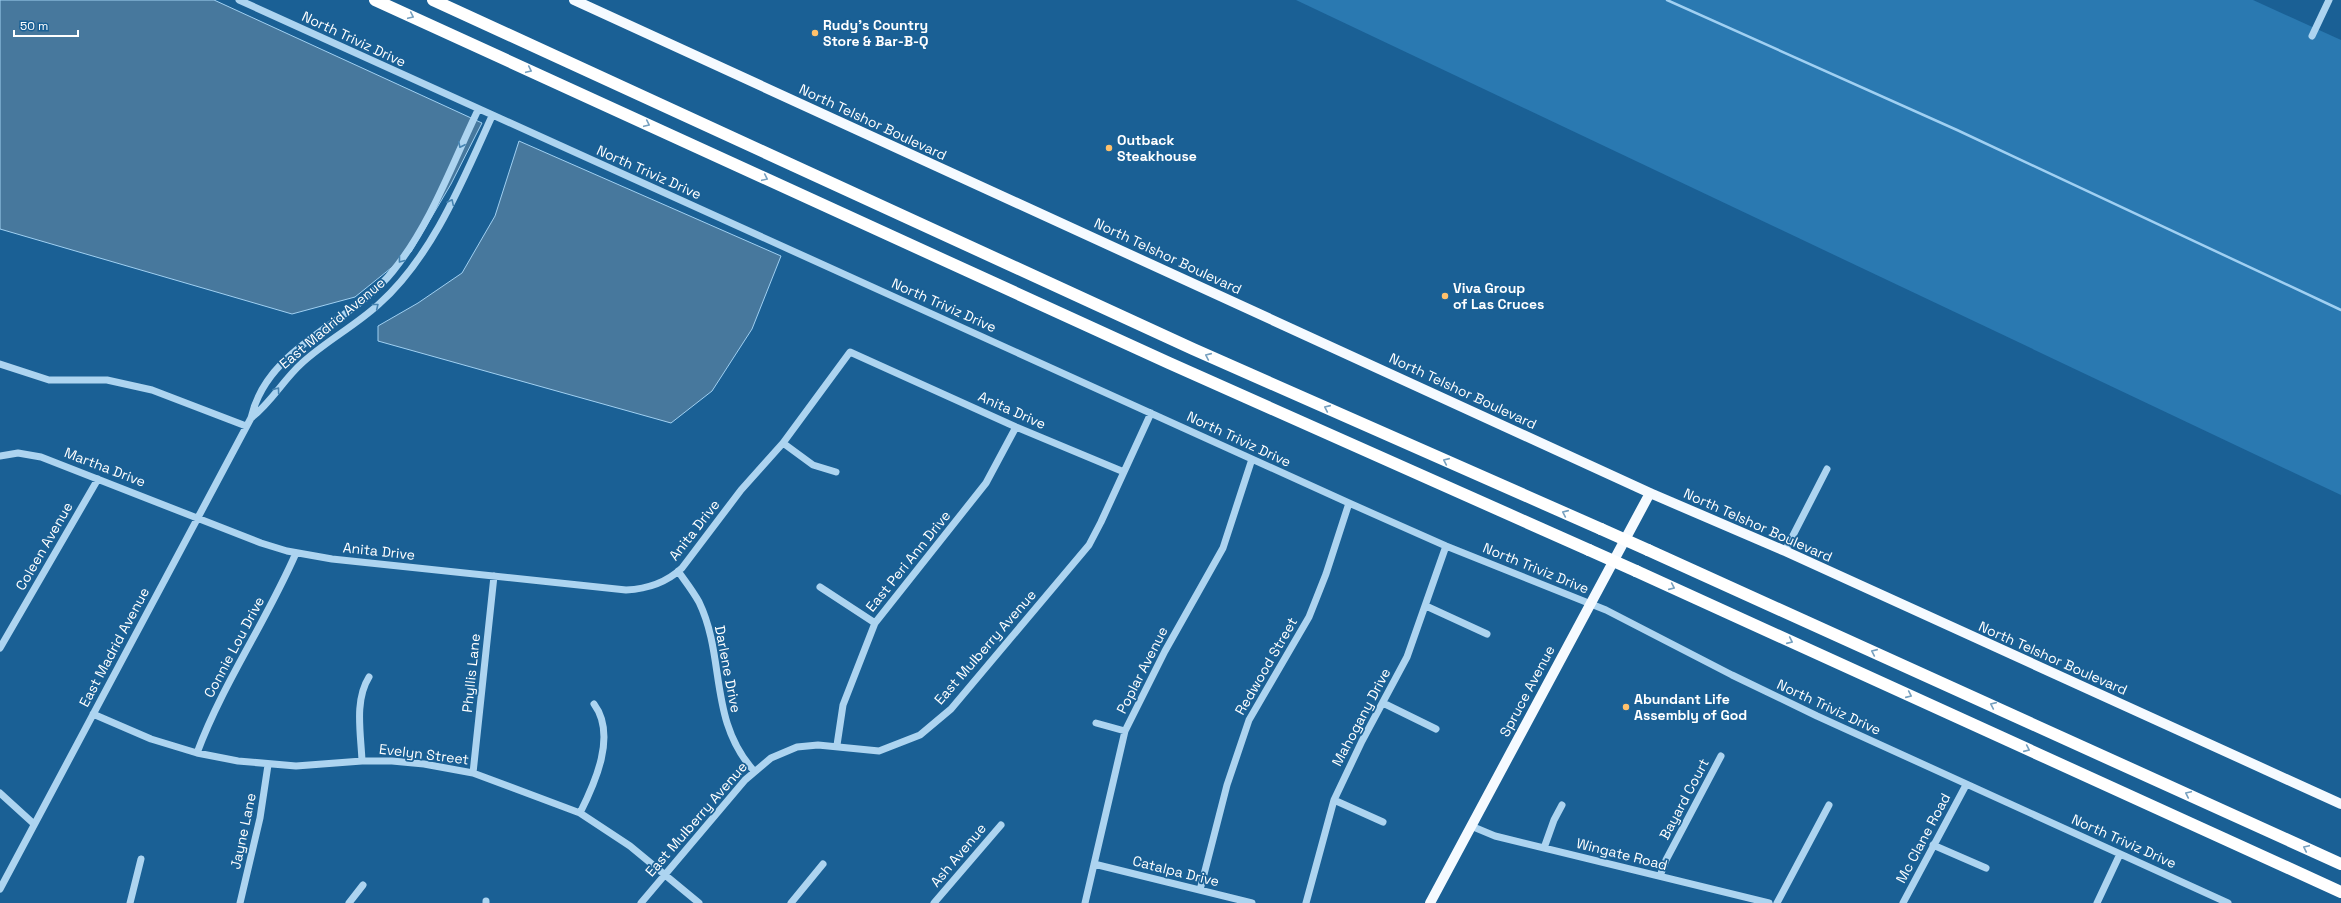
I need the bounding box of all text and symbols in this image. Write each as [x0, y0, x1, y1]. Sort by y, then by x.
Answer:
street label: North Triviz Drive [299, 7, 409, 71]
one-way arrow [406, 11, 414, 19]
scale bar [14, 12, 78, 38]
place label: Rudy's Country Store & Bar-B-Q [823, 16, 929, 50]
text: 50 m [20, 18, 48, 34]
marker: Rudy's Country Store & Bar-B-Q [810, 28, 820, 38]
one-way arrow [524, 65, 532, 73]
street label: North Telshor Boulevard [796, 80, 950, 164]
one-way arrow [643, 119, 650, 127]
place label: Outback Steakhouse [1117, 131, 1197, 165]
one-way arrow [458, 141, 466, 149]
street label: North Triviz Drive [594, 141, 704, 203]
marker: Outback Steakhouse [1104, 143, 1114, 153]
one-way arrow [761, 173, 769, 181]
one-way arrow [446, 198, 454, 206]
street label: North Telshor Boulevard [1091, 214, 1245, 298]
one-way arrow [399, 256, 406, 263]
street label: East Madrid Avenue [275, 273, 389, 373]
street label: North Triviz Drive [889, 274, 999, 336]
place label: Viva Group of Las Cruces [1453, 279, 1544, 313]
marker: Viva Group of Las Cruces [1440, 291, 1450, 301]
one-way arrow [371, 304, 378, 311]
street label: North Telshor Boulevard [1386, 349, 1540, 433]
one-way arrow [1205, 353, 1213, 361]
one-way arrow [272, 387, 279, 394]
street label: Anita Drive [975, 387, 1049, 433]
one-way arrow [1324, 405, 1332, 413]
street label: North Triviz Drive [1184, 407, 1294, 471]
street label: Martha Drive [62, 443, 148, 491]
one-way arrow [1443, 457, 1450, 465]
street label: North Telshor Boulevard [1681, 484, 1835, 566]
street label: Anita Drive [665, 496, 723, 564]
street label: Coleen Avenue [11, 499, 77, 593]
street label: East Peri Ann Drive [862, 507, 954, 615]
one-way arrow [1562, 510, 1570, 518]
street label: Anita Drive [342, 538, 416, 564]
street label: North Triviz Drive [1480, 539, 1592, 597]
one-way arrow [1668, 582, 1675, 590]
street label: East Madrid Avenue [75, 584, 153, 710]
street label: East Mulberry Avenue [930, 586, 1040, 708]
street label: Connie Lou Drive [200, 593, 268, 701]
street label: Redwood Street [1231, 614, 1301, 718]
street label: North Telshor Boulevard [1976, 617, 2130, 699]
street label: Poplar Avenue [1112, 623, 1172, 717]
street label: Darlene Drive [711, 624, 745, 714]
street label: Phyllis Lane [458, 633, 484, 713]
one-way arrow [1786, 636, 1794, 644]
street label: Spruce Avenue [1495, 642, 1559, 740]
one-way arrow [1871, 649, 1878, 657]
street label: Mahogany Drive [1328, 665, 1394, 769]
street label: North Triviz Drive [1774, 675, 1884, 739]
place label: Abundant Life Assembly of God [1634, 690, 1747, 724]
one-way arrow [1904, 690, 1912, 698]
marker: Abundant Life Assembly of God [1621, 702, 1631, 712]
one-way arrow [1989, 702, 1996, 710]
street label: Evelyn Street [378, 740, 470, 768]
one-way arrow [2023, 744, 2030, 752]
street label: Bayard Court [1655, 755, 1713, 843]
street label: East Mulberry Avenue [641, 758, 751, 880]
street label: Mc Clane Road [1892, 790, 1954, 886]
street label: Jayne Lane [226, 791, 260, 871]
one-way arrow [2184, 791, 2192, 799]
street label: North Triviz Drive [2069, 810, 2179, 872]
street label: Ash Avenue [926, 819, 990, 891]
street label: Wingate Road [1575, 834, 1669, 874]
one-way arrow [2302, 845, 2310, 853]
street label: Catalpa Drive [1131, 852, 1221, 890]

